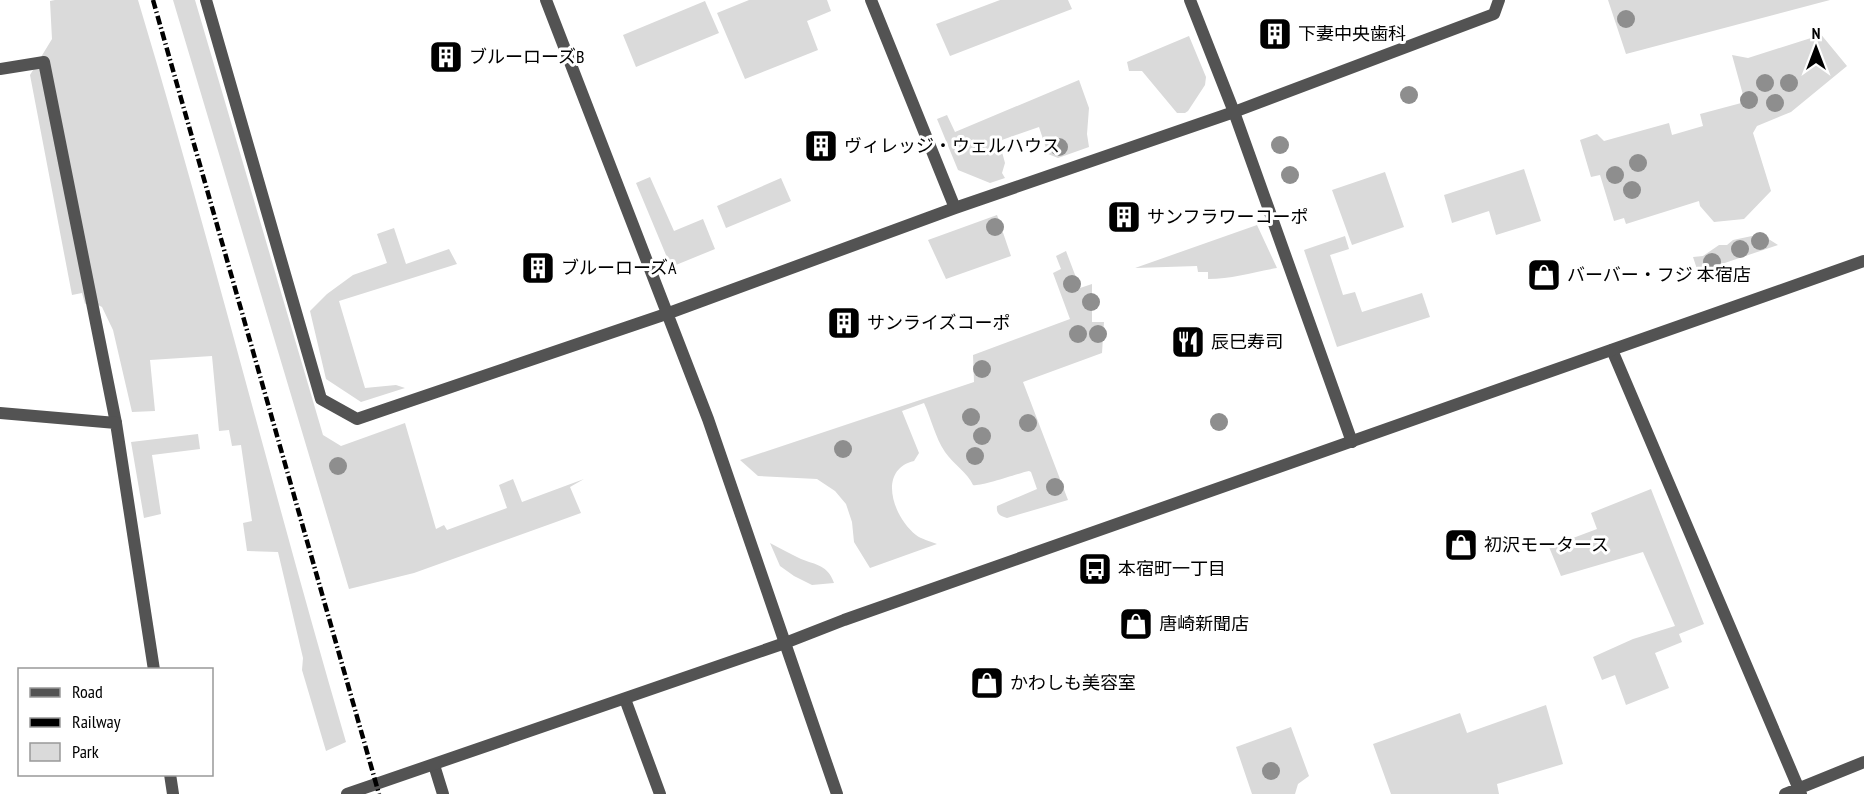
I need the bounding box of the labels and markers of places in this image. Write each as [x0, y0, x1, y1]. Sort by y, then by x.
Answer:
building icon: 下妻中央歯科 [1257, 16, 1293, 52]
place label: 下妻中央歯科 [1298, 22, 1406, 45]
building icon: ブルーローズB [428, 39, 464, 75]
place label: ブルーローズB [469, 45, 585, 68]
building icon: ヴィレッジ・ウェルハウス [803, 128, 839, 164]
place label: ヴィレッジ・ウェルハウス [844, 134, 1060, 157]
building icon: サンフラワーコーポ [1106, 199, 1142, 235]
place label: サンフラワーコーポ [1147, 205, 1308, 228]
building icon: ブルーローズA [520, 250, 556, 286]
place label: ブルーローズA [561, 256, 677, 279]
shop icon: バーバー・フジ 本宿店 [1526, 257, 1562, 293]
place label: バーバー・フジ 本宿店 [1567, 263, 1751, 286]
building icon: サンライズコーポ [826, 305, 862, 341]
place label: サンライズコーポ [867, 311, 1010, 334]
restaurant icon: 辰巳寿司 [1170, 324, 1206, 360]
place label: 辰巳寿司 [1211, 330, 1283, 353]
shop icon: 初沢モータース [1443, 527, 1479, 563]
place label: 初沢モータース [1484, 533, 1609, 556]
bus stop icon: 本宿町一丁目 [1077, 551, 1113, 587]
place label: 本宿町一丁目 [1118, 557, 1226, 580]
shop icon: 唐崎新聞店 [1118, 606, 1154, 642]
place label: 唐崎新聞店 [1159, 612, 1249, 635]
shop icon: かわしも美容室 [969, 665, 1005, 701]
place label: かわしも美容室 [1010, 671, 1136, 694]

